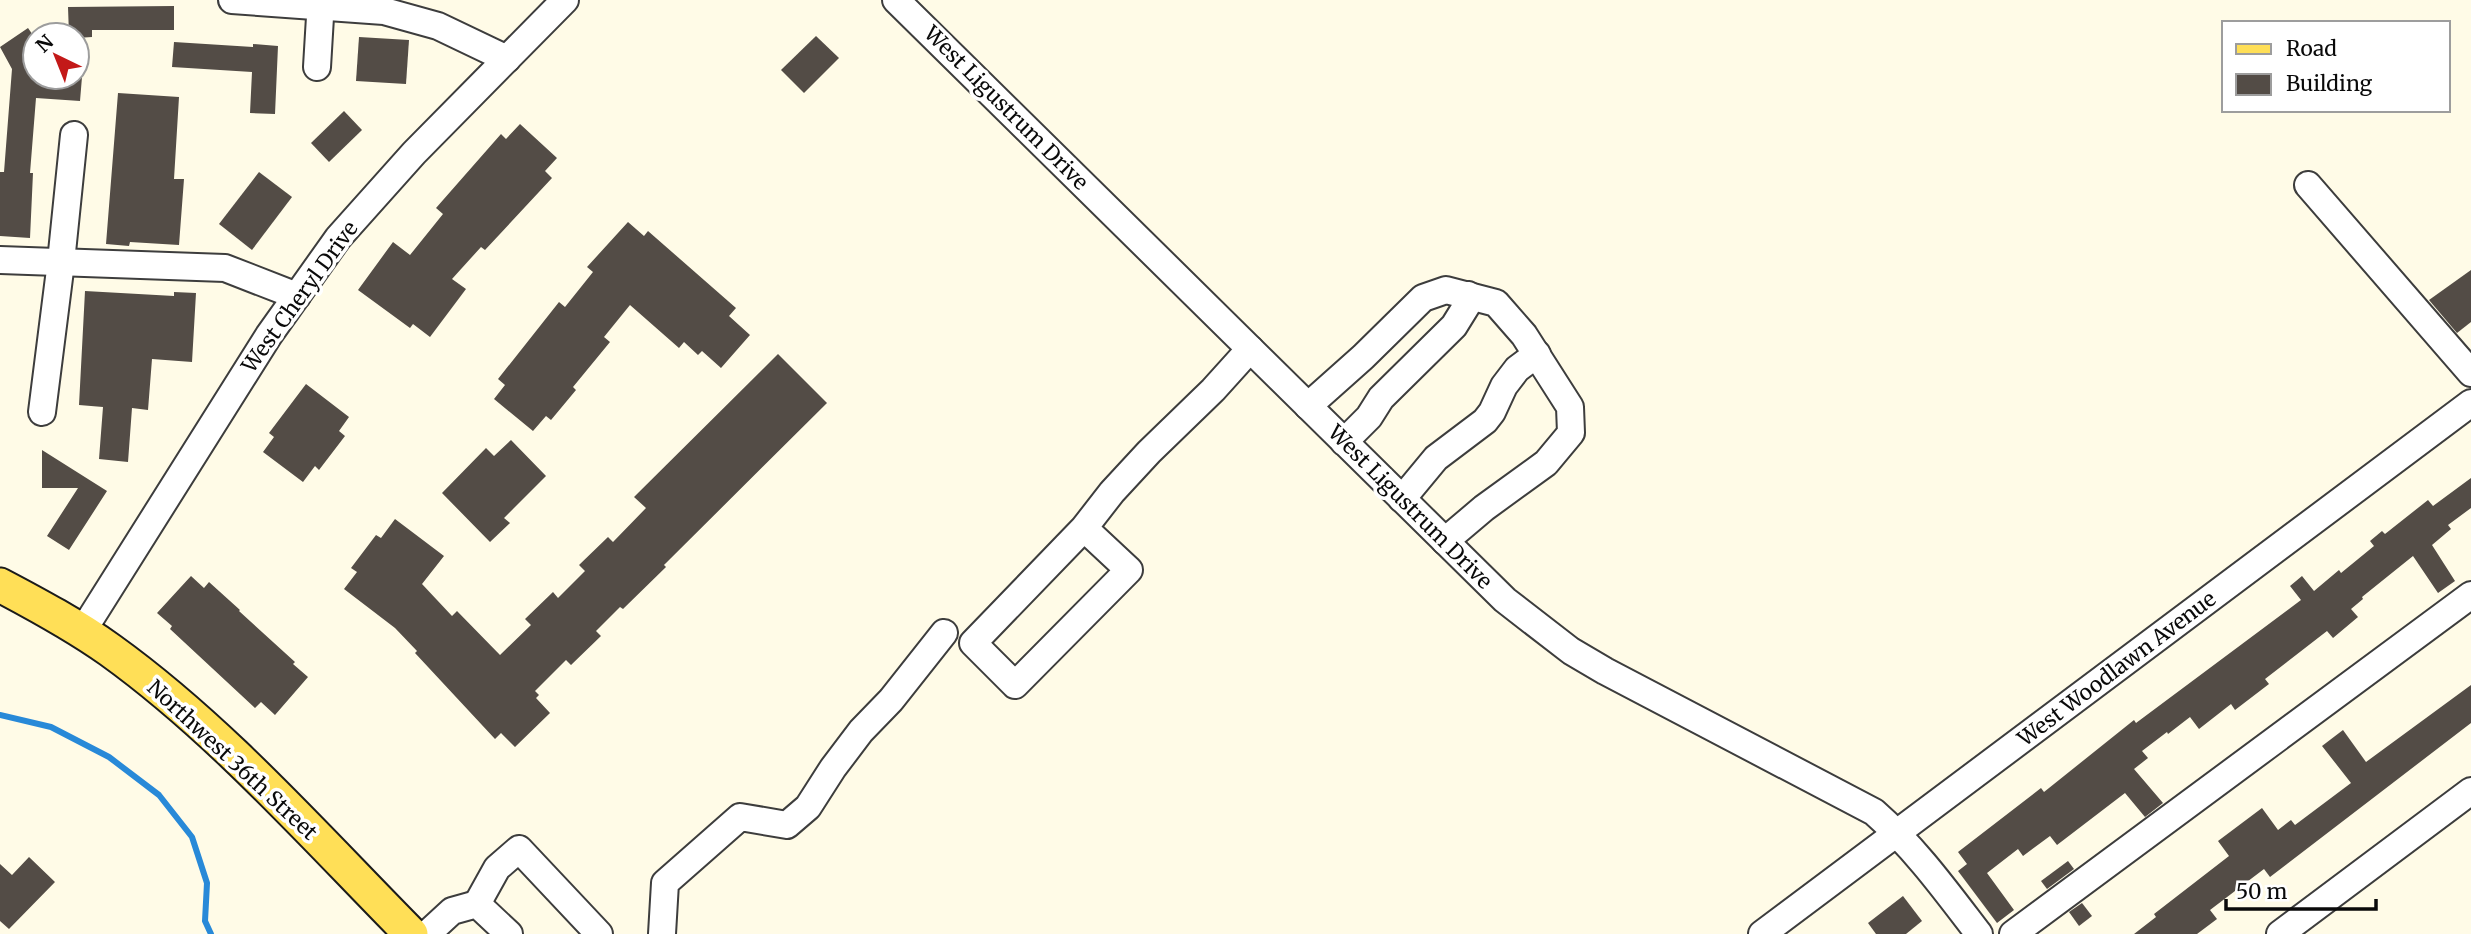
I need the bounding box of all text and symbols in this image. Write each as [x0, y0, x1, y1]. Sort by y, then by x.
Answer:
street label: West Ligustrum Drive [918, 19, 1094, 195]
north arrow [21, 21, 91, 91]
legend [2222, 21, 2450, 112]
text: N [31, 30, 58, 57]
text: Road [2286, 35, 2337, 62]
text: Building [2286, 70, 2373, 97]
street label: West Cheryl Drive [235, 216, 364, 379]
street label: West Ligustrum Drive [1322, 418, 1498, 594]
street label: West Woodlawn Avenue [2011, 585, 2221, 753]
street label: Northwest 36th Street [142, 674, 323, 845]
scale bar [2226, 867, 2376, 911]
text: 50 m [2236, 878, 2287, 905]

